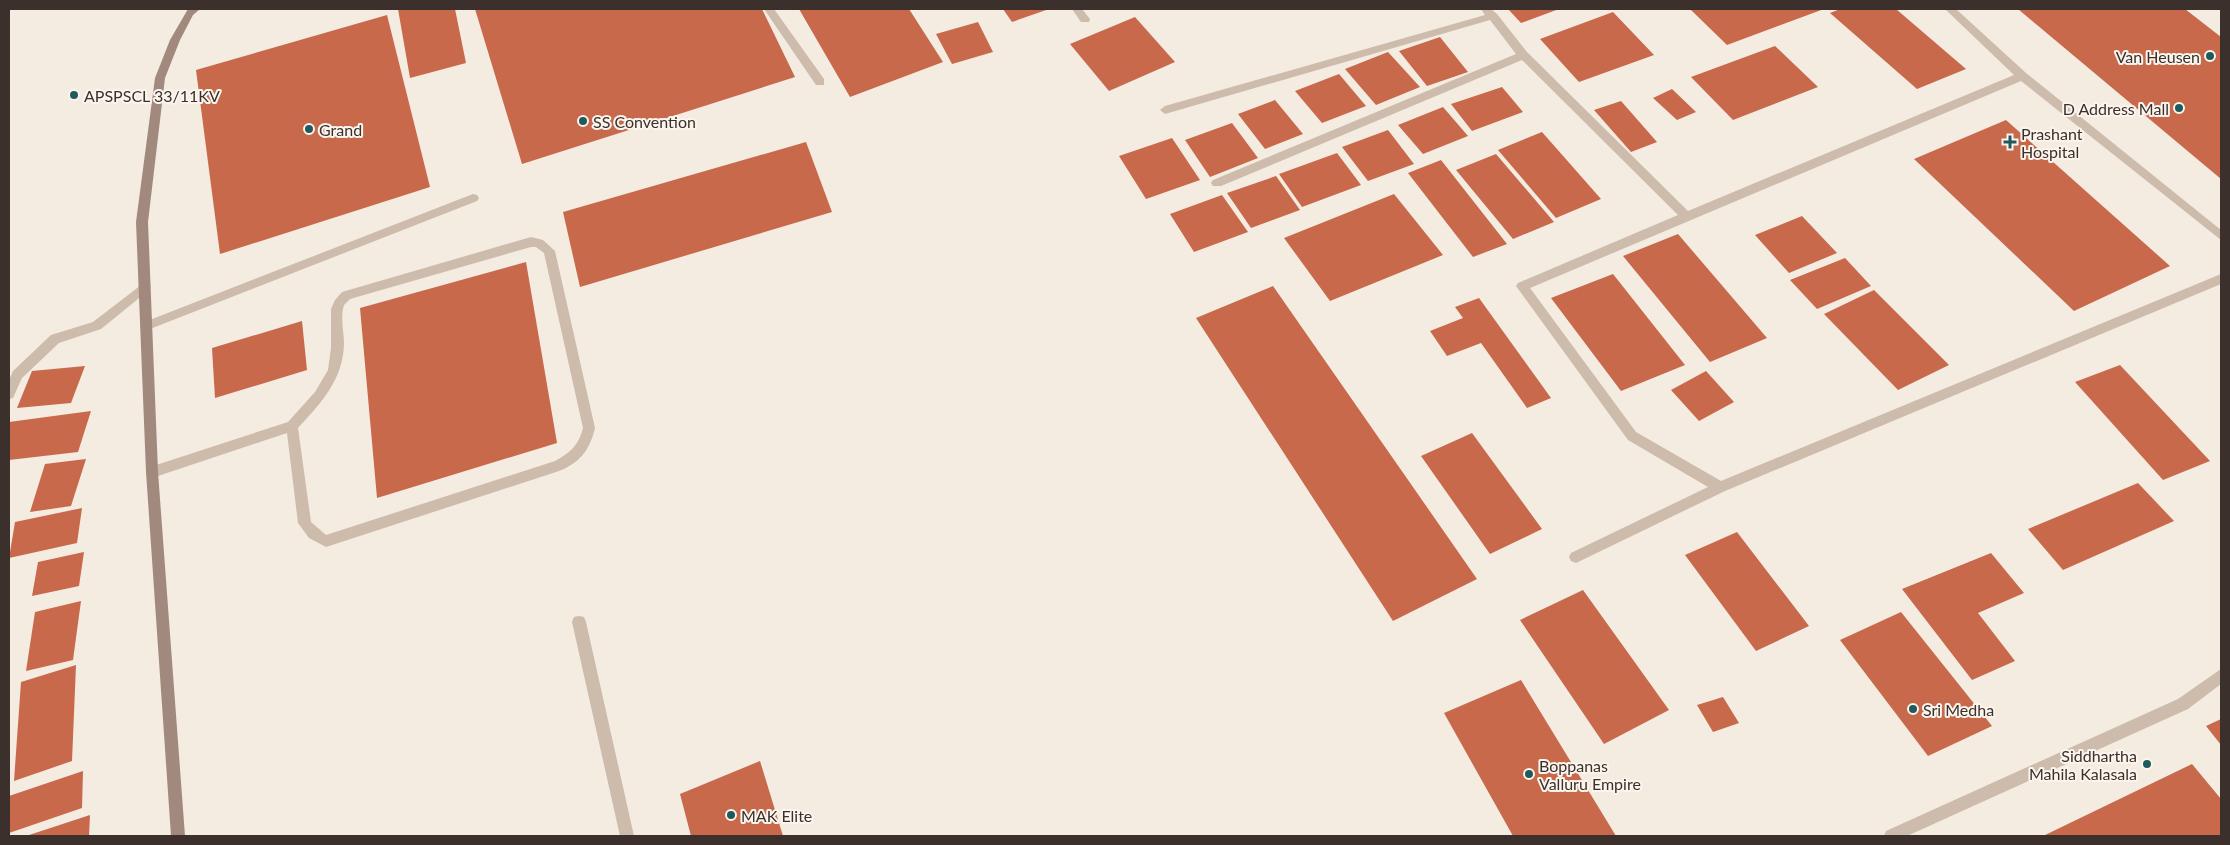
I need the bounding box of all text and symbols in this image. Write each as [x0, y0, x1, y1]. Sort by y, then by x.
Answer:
place label: Van Heusen [2116, 47, 2200, 66]
marker: Van Heusen [2204, 50, 2216, 62]
place label: APSPSCL 33/11KV [84, 86, 220, 105]
marker: APSPSCL 33/11KV [68, 89, 80, 101]
place label: D Address Mall [2063, 99, 2169, 118]
marker: D Address Mall [2173, 102, 2185, 114]
place label: SS Convention [593, 112, 696, 131]
marker: SS Convention [577, 115, 589, 127]
place label: Grand [319, 120, 362, 139]
marker: Grand [303, 123, 315, 135]
place label: Prashant Hospital [2021, 124, 2083, 161]
marker: Prashant Hospital [2003, 135, 2017, 149]
place label: Sri Medha [1923, 700, 1994, 719]
marker: Sri Medha [1907, 703, 1919, 715]
place label: Siddhartha Mahila Kalasala [2029, 746, 2137, 783]
place label: Boppanas Valluru Empire [1539, 756, 1641, 793]
marker: Siddhartha Mahila Kalasala [2141, 758, 2153, 770]
marker: Boppanas Valluru Empire [1523, 768, 1535, 780]
place label: MAK Elite [741, 806, 812, 825]
marker: MAK Elite [725, 809, 737, 821]

